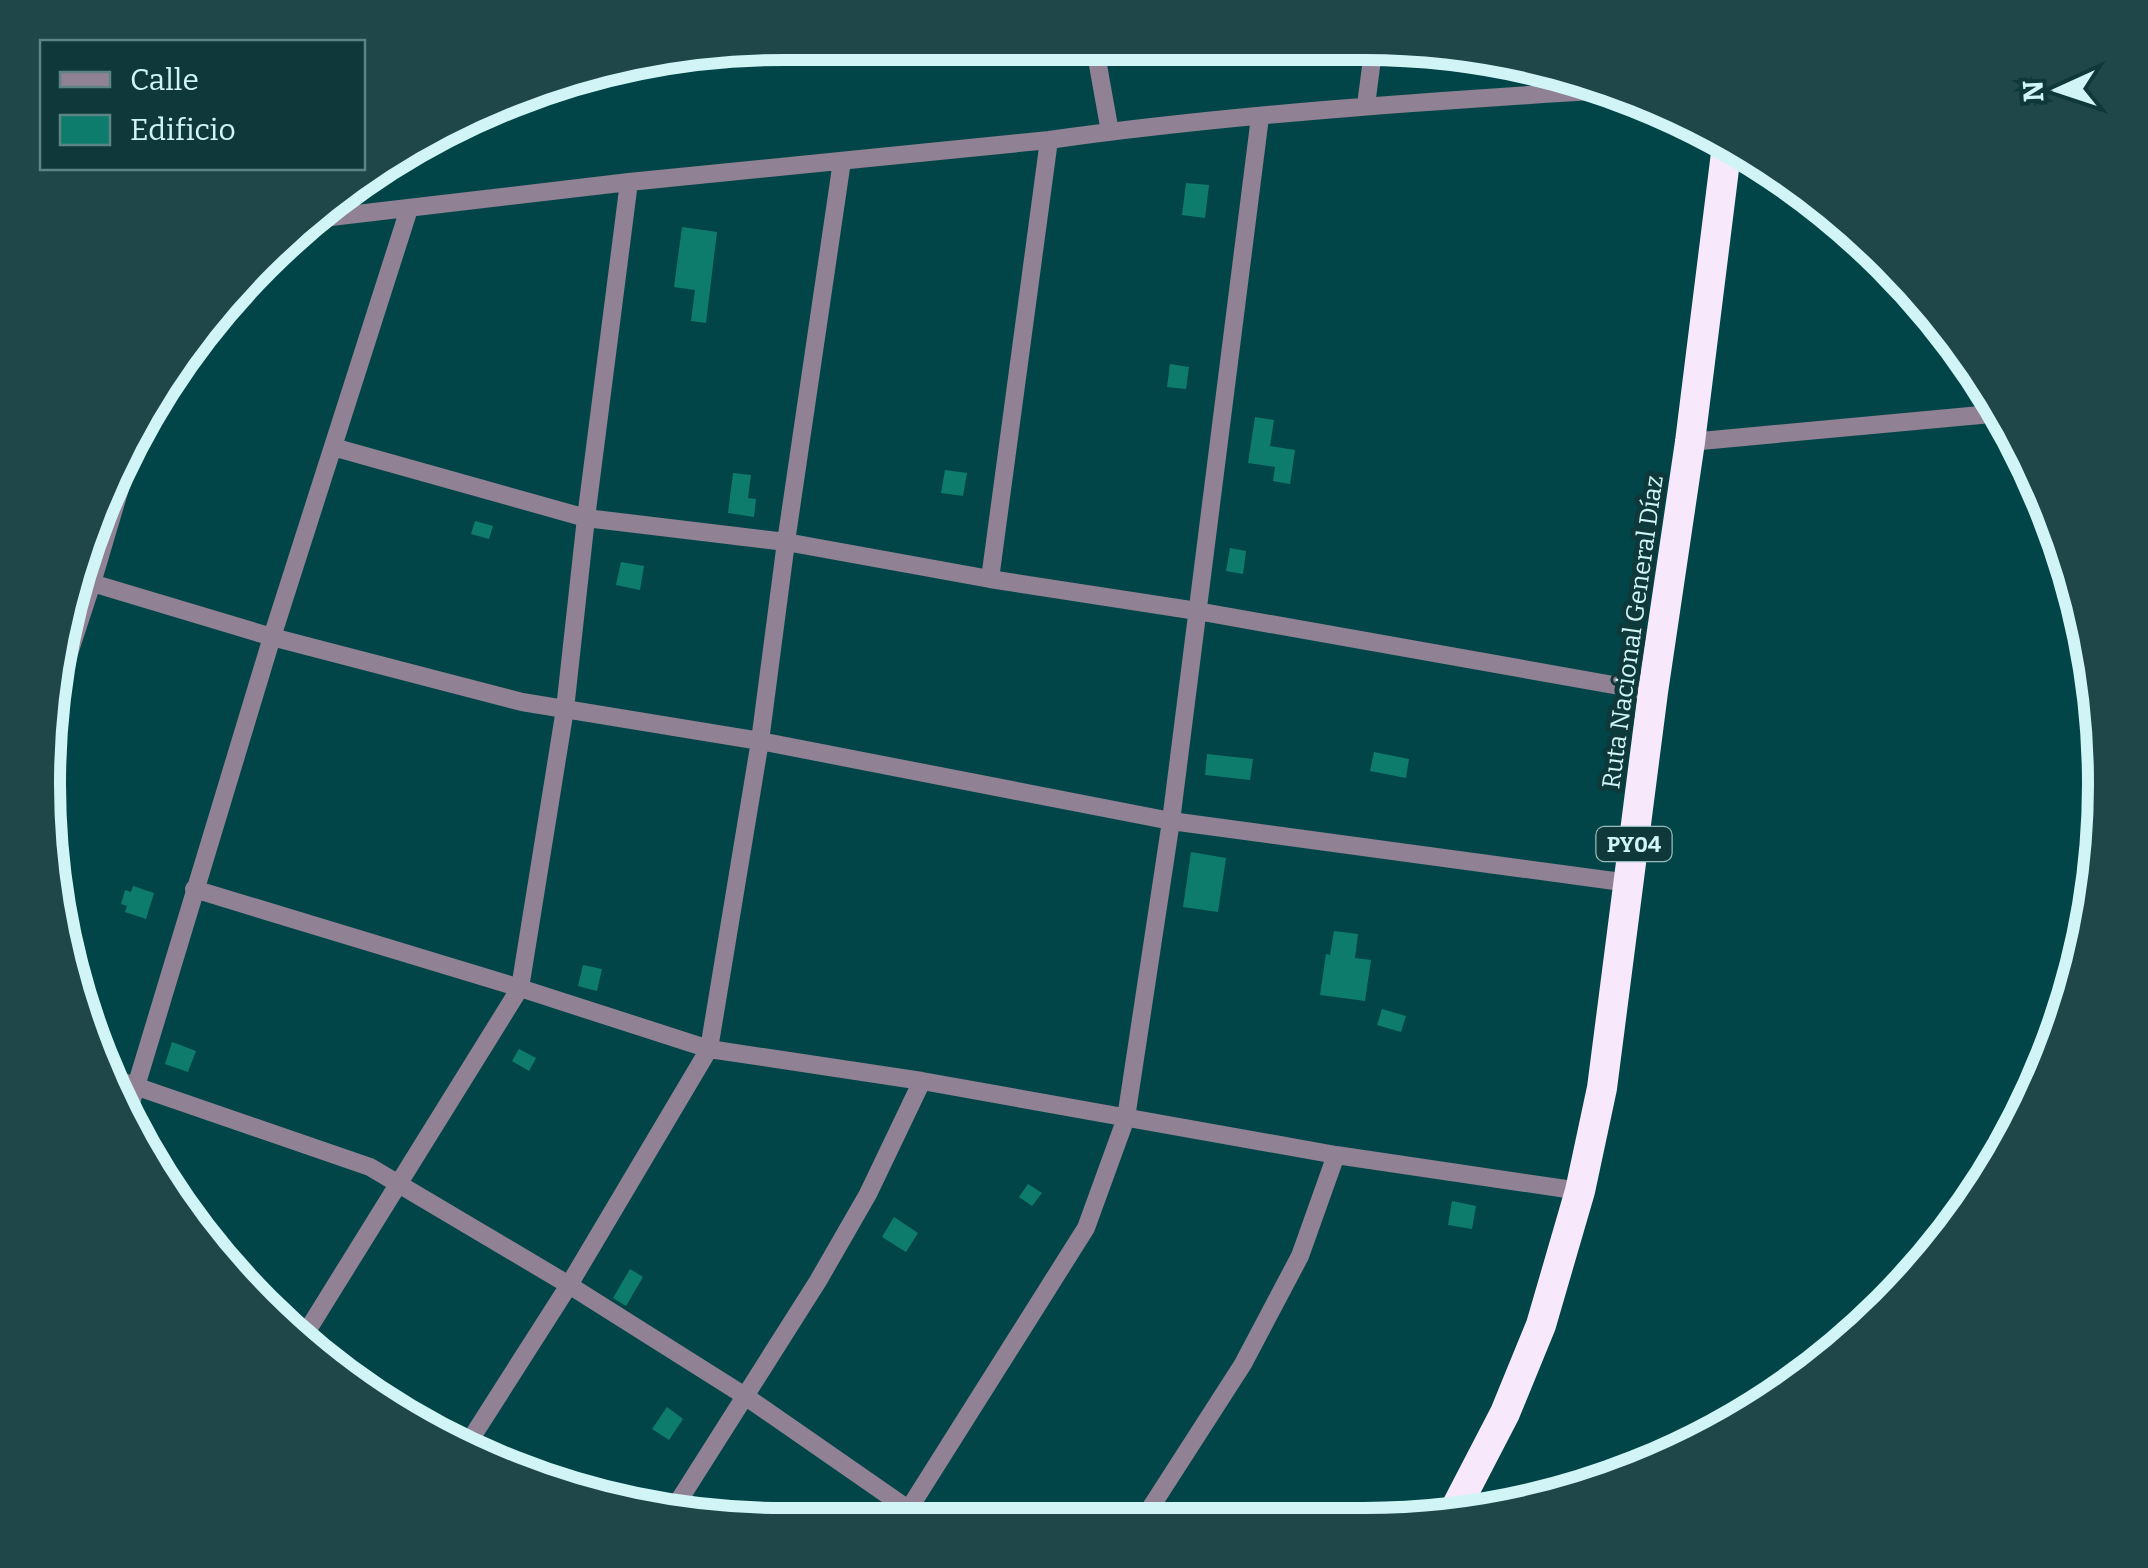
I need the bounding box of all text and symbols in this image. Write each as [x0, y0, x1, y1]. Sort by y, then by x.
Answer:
legend [40, 40, 365, 170]
north arrow [2008, 40, 2108, 140]
text: Calle [130, 62, 199, 98]
text: N [2016, 80, 2051, 103]
text: Edificio [130, 112, 236, 148]
street label: Ruta Nacional General Díaz [1596, 473, 1670, 791]
road number: PY04 [1596, 827, 1672, 861]

